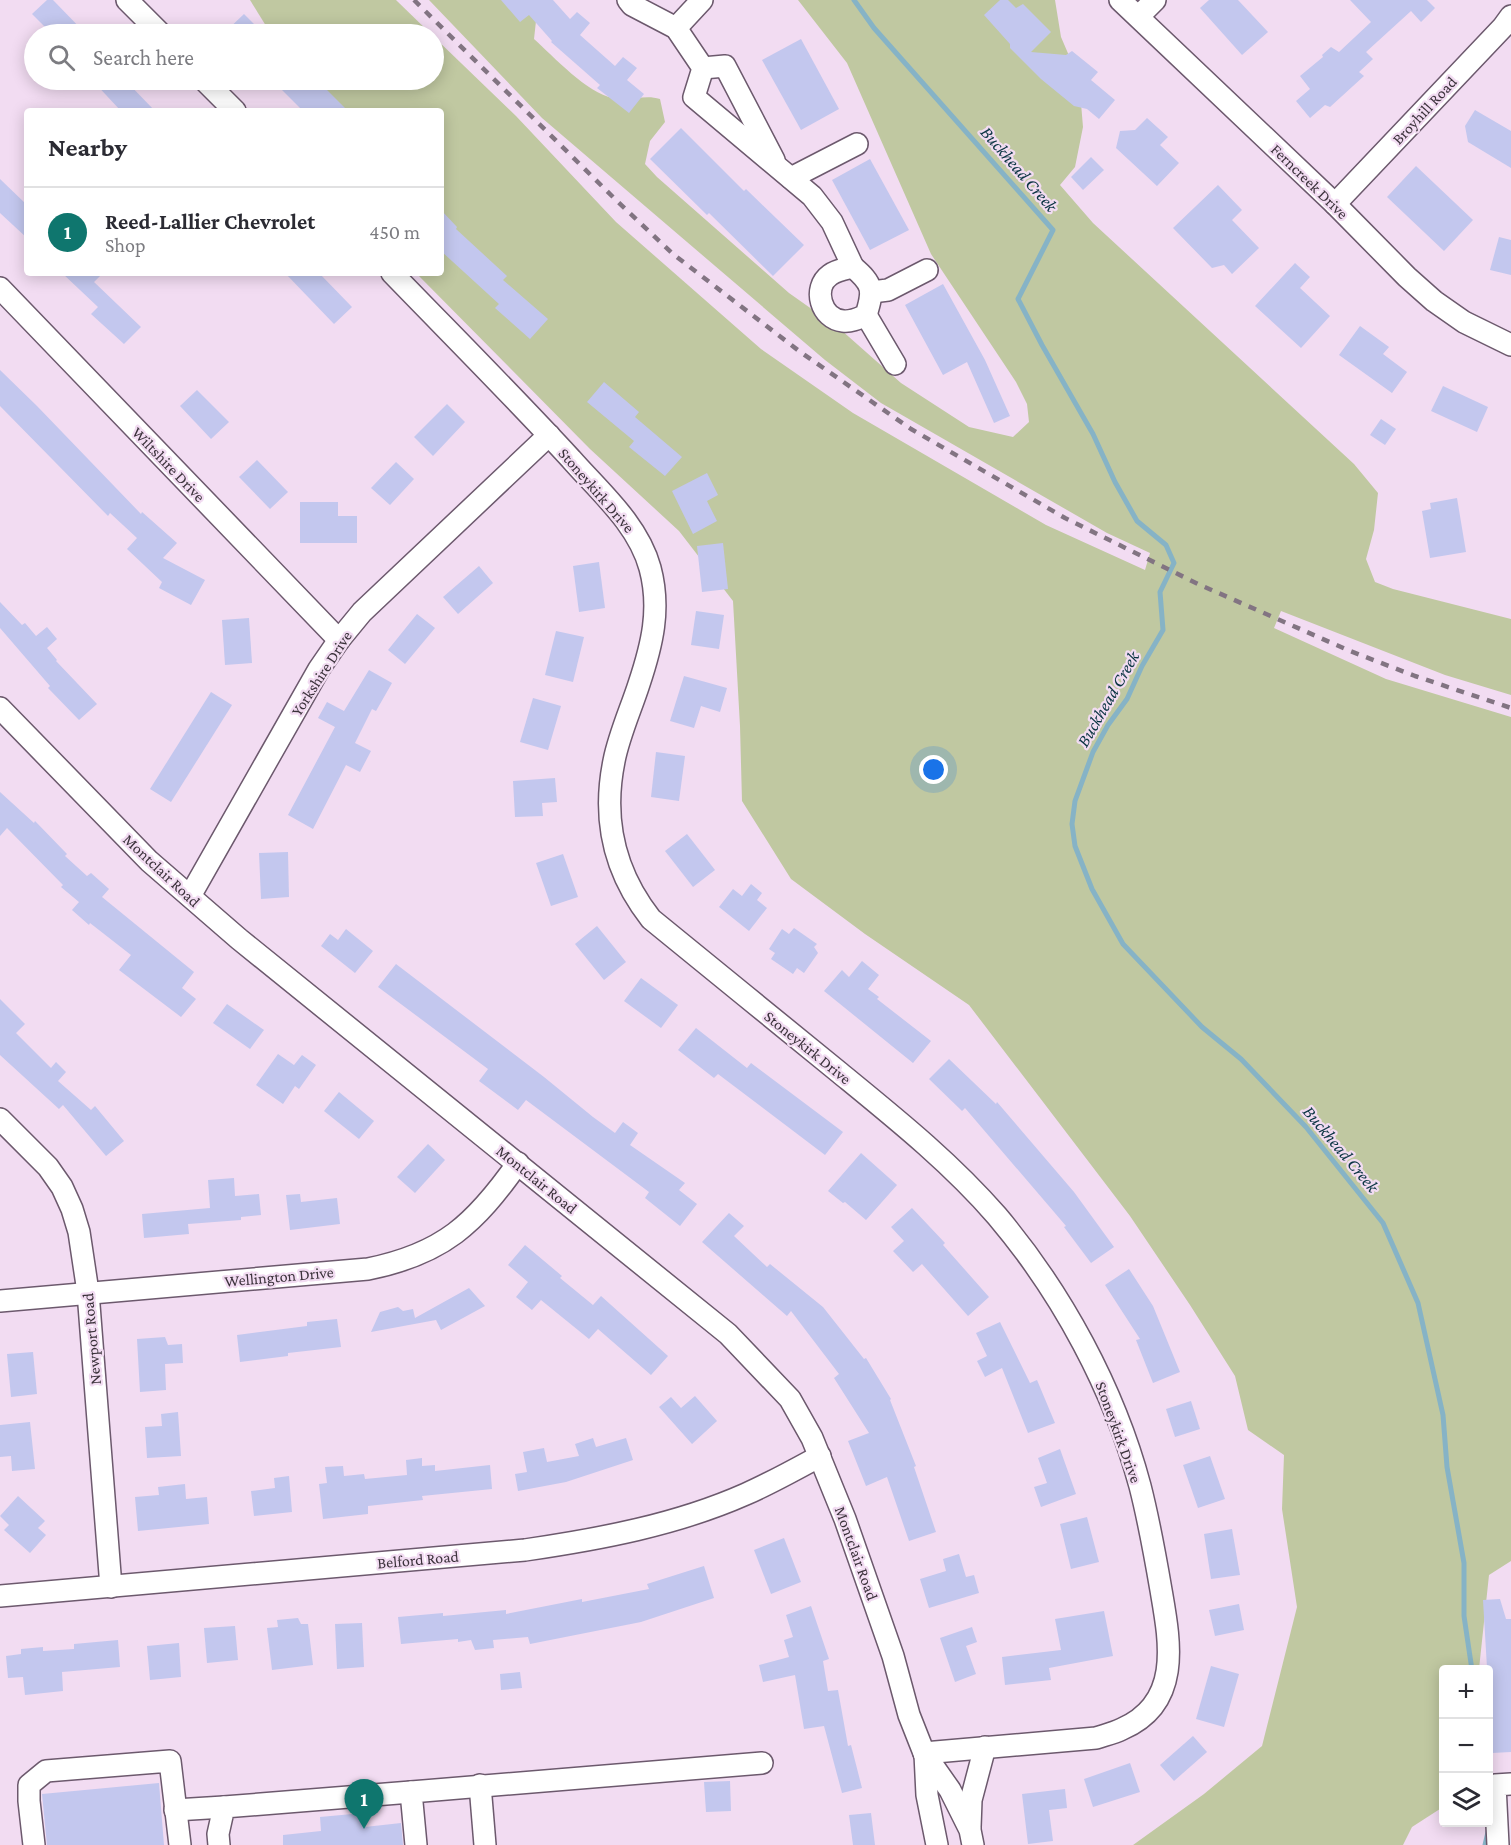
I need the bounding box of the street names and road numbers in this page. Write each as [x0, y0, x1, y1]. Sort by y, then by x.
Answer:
street label: Broyhill Road [1389, 73, 1461, 148]
street label: Ferncreek Drive [1268, 140, 1352, 222]
street label: Wiltshire Drive [129, 423, 209, 505]
street label: Stoneykirk Drive [555, 445, 638, 537]
street label: Yorkshire Drive [288, 628, 355, 719]
street label: Montclair Road [120, 831, 204, 911]
street label: Stoneykirk Drive [760, 1007, 854, 1088]
street label: Montclair Road [493, 1142, 581, 1217]
street label: Wellington Drive [224, 1263, 334, 1291]
street label: Newport Road [79, 1292, 105, 1386]
street label: Stoneykirk Drive [1091, 1379, 1145, 1485]
street label: Montclair Road [832, 1504, 882, 1603]
street label: Belford Road [377, 1547, 460, 1572]

